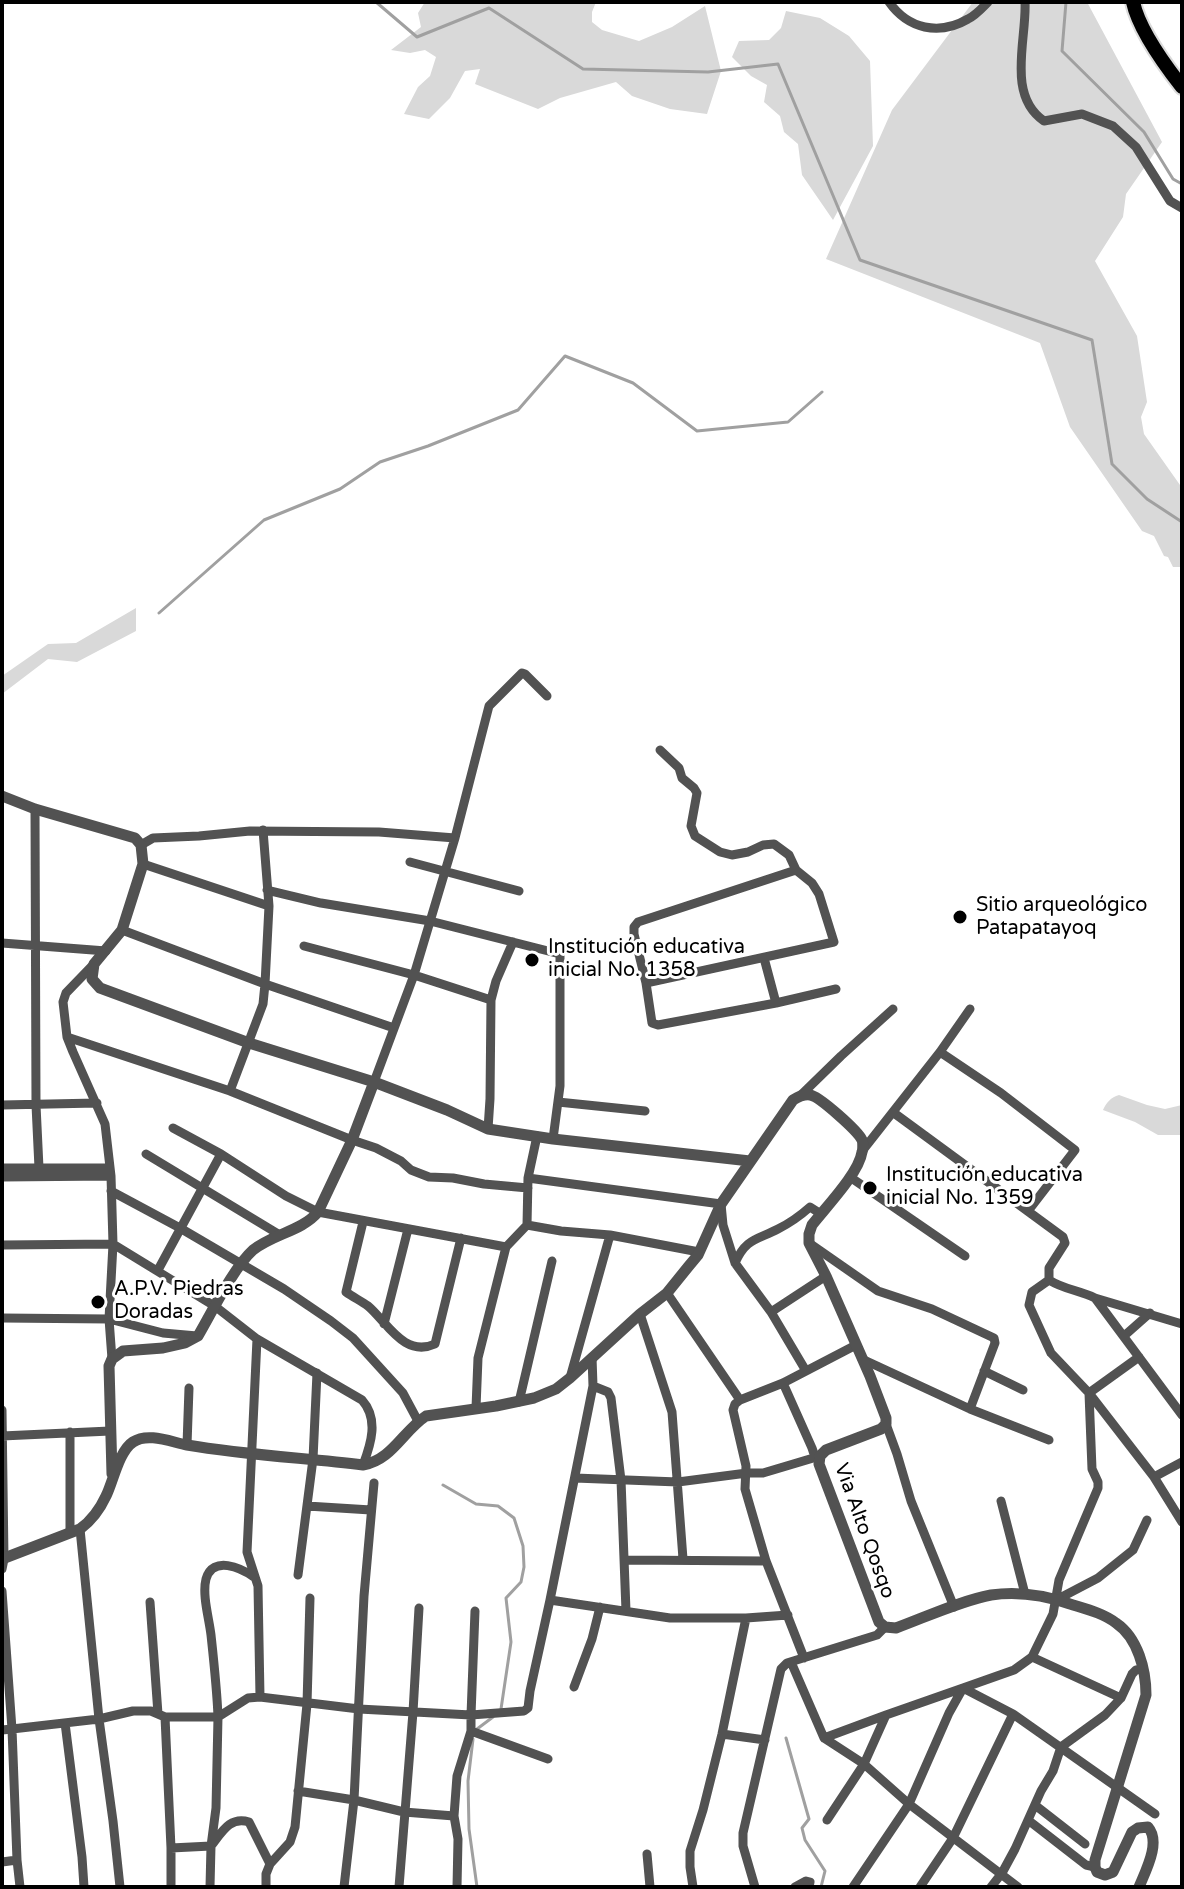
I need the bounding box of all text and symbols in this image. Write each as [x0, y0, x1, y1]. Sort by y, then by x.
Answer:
place label: Sitio arqueológico Patapatayoq [976, 894, 1147, 941]
marker: Sitio arqueológico Patapatayoq [951, 908, 969, 926]
place label: Institución educativa inicial No. 1358 [548, 936, 745, 983]
marker: Institución educativa inicial No. 1358 [523, 951, 541, 969]
place label: Institución educativa inicial No. 1359 [886, 1164, 1083, 1211]
marker: Institución educativa inicial No. 1359 [861, 1179, 879, 1197]
place label: A.P.V. Piedras Doradas [114, 1278, 244, 1325]
marker: A.P.V. Piedras Doradas [89, 1293, 107, 1311]
street label: Via Alto Qosqo [828, 1460, 900, 1602]

